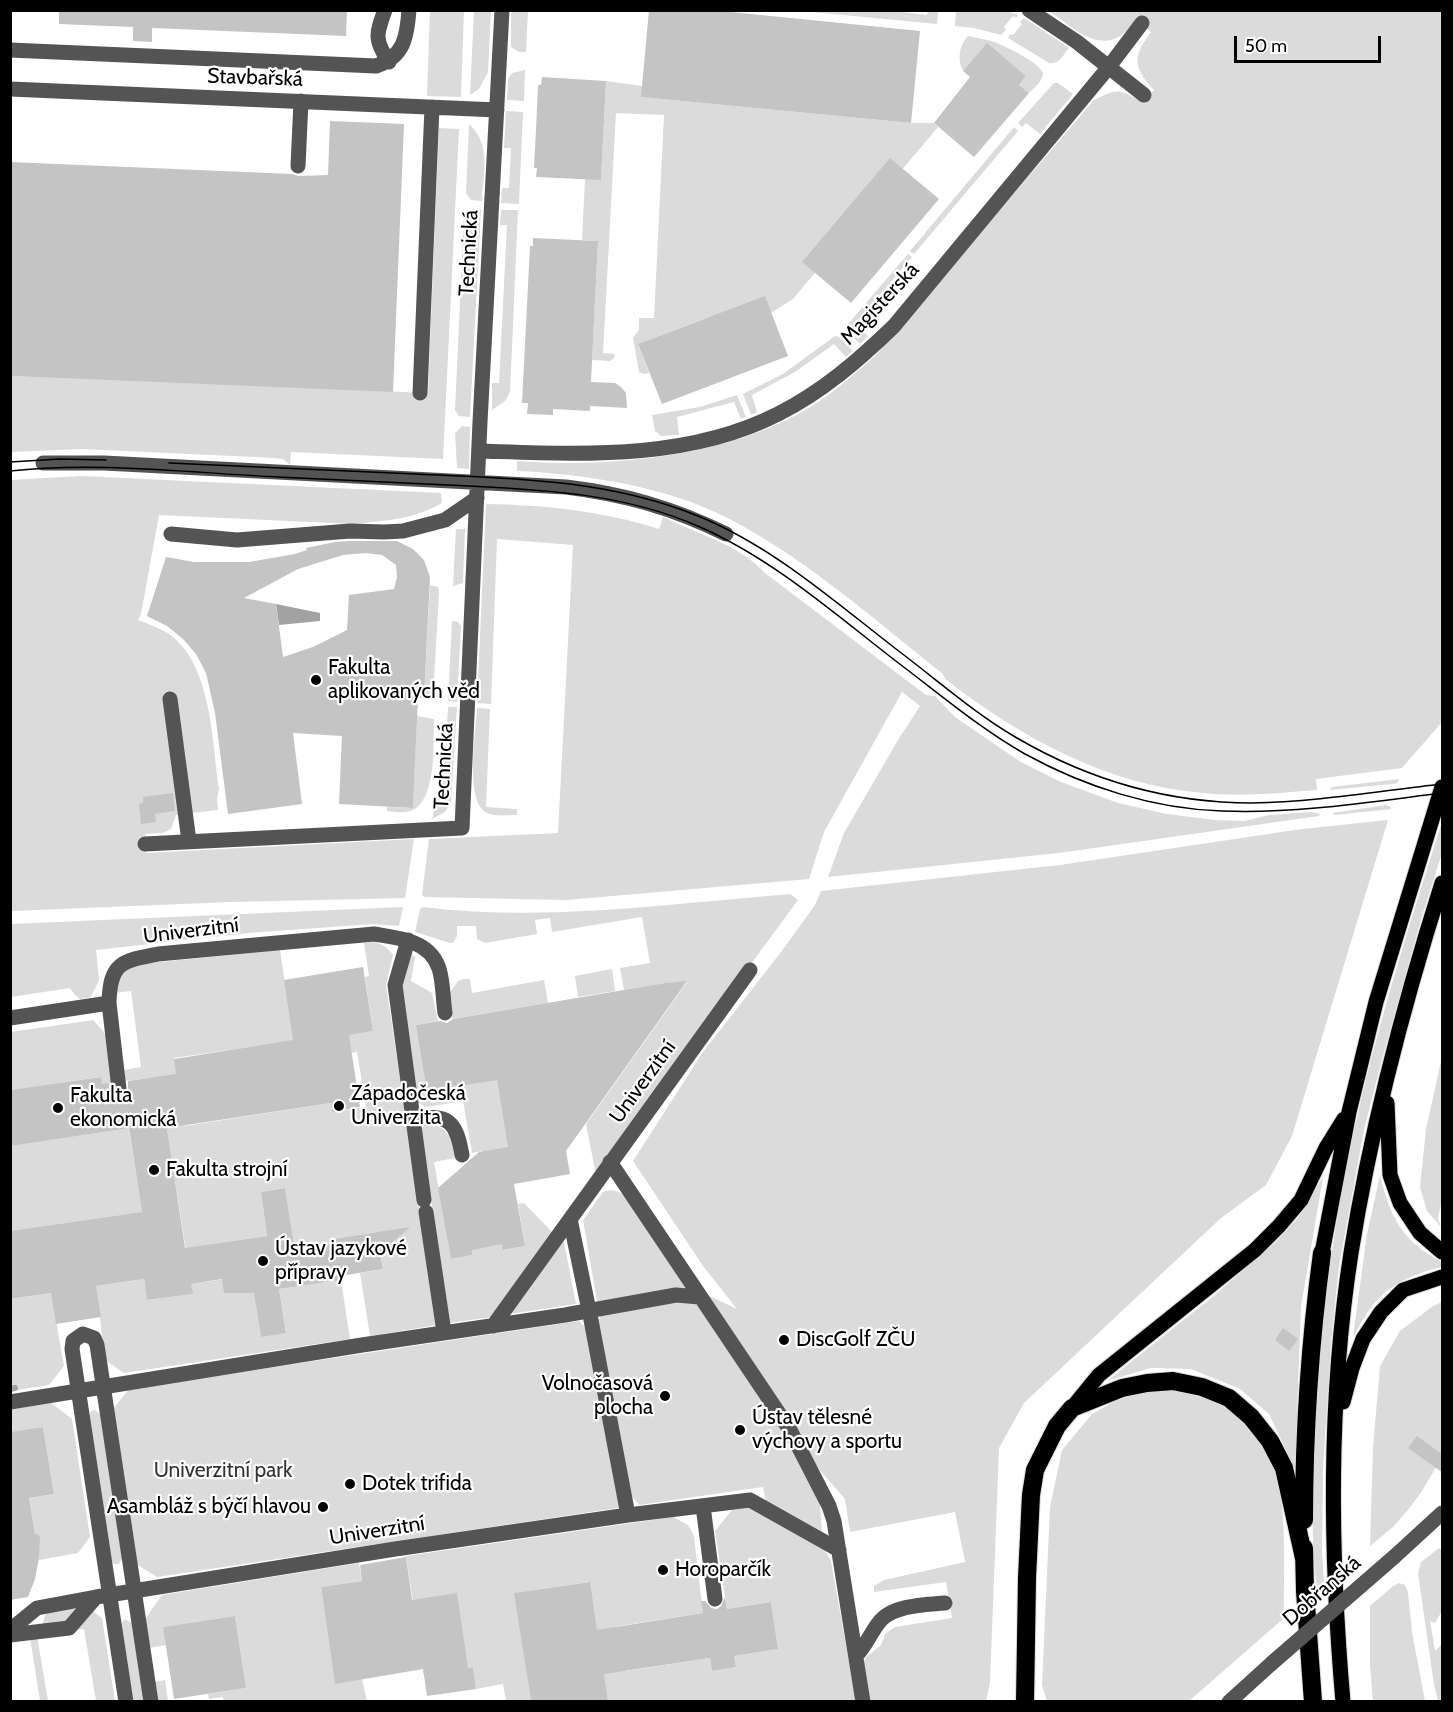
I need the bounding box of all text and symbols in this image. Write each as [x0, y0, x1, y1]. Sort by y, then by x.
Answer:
scale bar [1237, 24, 1384, 62]
text: 50 m [1245, 35, 1287, 57]
street label: Stavbařská [207, 64, 303, 92]
street label: Technická [454, 209, 484, 297]
street label: Magisterská [836, 258, 924, 350]
place label: Fakulta aplikovaných věd [328, 655, 480, 705]
marker: Fakulta aplikovaných věd [309, 673, 323, 687]
street label: Technická [429, 722, 459, 810]
street label: Univerzitní [142, 913, 240, 949]
street label: Univerzitní [605, 1036, 681, 1128]
place label: Západočeská Univerzita [351, 1081, 466, 1131]
place label: Fakulta ekonomická [70, 1083, 176, 1133]
marker: Západočeská Univerzita [332, 1099, 346, 1113]
marker: Fakulta ekonomická [51, 1101, 65, 1115]
place label: Fakulta strojní [166, 1157, 287, 1183]
marker: Fakulta strojní [147, 1163, 161, 1177]
place label: Ústav jazykové přípravy [275, 1236, 407, 1286]
marker: Ústav jazykové přípravy [256, 1254, 270, 1268]
place label: DiscGolf ZČU [796, 1327, 915, 1353]
marker: DiscGolf ZČU [777, 1333, 791, 1347]
place label: Volnočasová plocha [542, 1371, 653, 1421]
marker: Volnočasová plocha [658, 1389, 672, 1403]
place label: Ústav tělesné výchovy a sportu [752, 1405, 902, 1455]
marker: Ústav tělesné výchovy a sportu [733, 1423, 747, 1437]
park label: Univerzitní park [154, 1458, 292, 1484]
place label: Dotek trifida [362, 1471, 472, 1497]
marker: Dotek trifida [343, 1477, 357, 1491]
place label: Asambláž s býčí hlavou [107, 1494, 311, 1520]
marker: Asambláž s býčí hlavou [316, 1500, 330, 1514]
street label: Univerzitní [328, 1511, 426, 1551]
street label: Dobřanská [1278, 1550, 1366, 1632]
place label: Horoparčík [675, 1557, 771, 1583]
marker: Horoparčík [656, 1563, 670, 1577]

